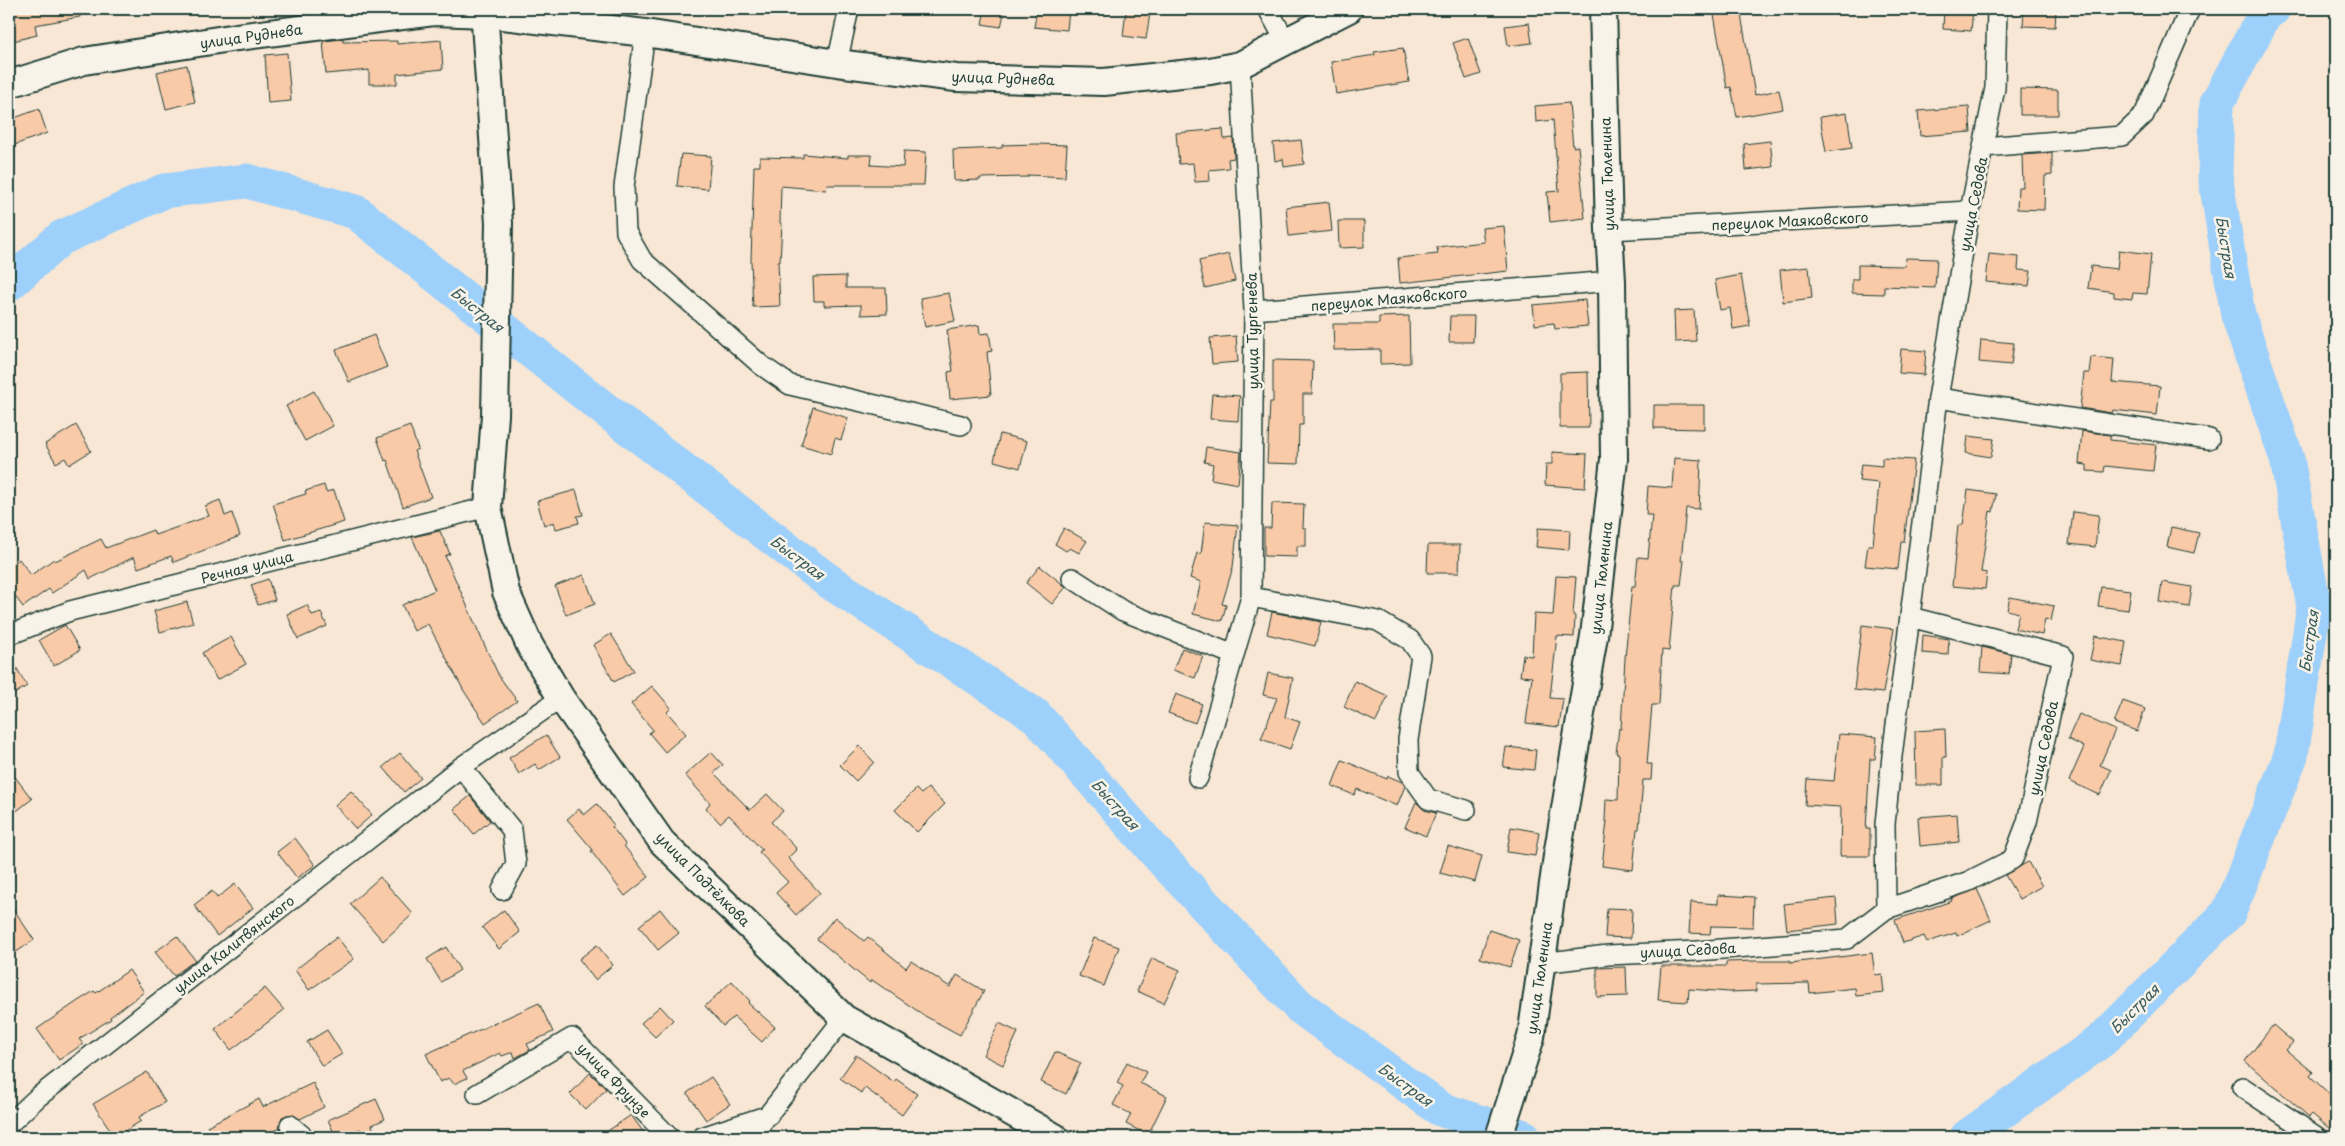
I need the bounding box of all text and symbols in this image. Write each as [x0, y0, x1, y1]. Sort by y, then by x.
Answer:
street label: улица Руднева [198, 18, 304, 54]
street label: улица Руднева [951, 66, 1055, 90]
street label: улица Тюленина [1595, 117, 1619, 231]
street label: улица Седова [1954, 154, 1993, 253]
street label: переулок Маяковского [1711, 206, 1869, 236]
water label: Быстрая [2211, 215, 2243, 280]
street label: улица Тургенева [1240, 272, 1264, 390]
water label: Быстрая [447, 281, 510, 338]
street label: переулок Маяковского [1310, 282, 1468, 316]
street label: улица Тюленина [1585, 520, 1617, 636]
water label: Быстрая [766, 529, 830, 585]
street label: Речная улица [199, 545, 296, 589]
water label: Быстрая [2292, 608, 2324, 673]
street label: улица Седова [2023, 698, 2063, 797]
water label: Быстрая [1087, 773, 1146, 835]
street label: улица Подтёлкова [651, 827, 755, 931]
street label: улица Калитвянского [169, 890, 299, 998]
street label: улица Тюленина [1521, 920, 1557, 1036]
street label: улица Седова [1639, 937, 1737, 963]
water label: Быстрая [2104, 977, 2165, 1038]
street label: улица Фрунзе [573, 1038, 655, 1122]
water label: Быстрая [1374, 1056, 1439, 1112]

